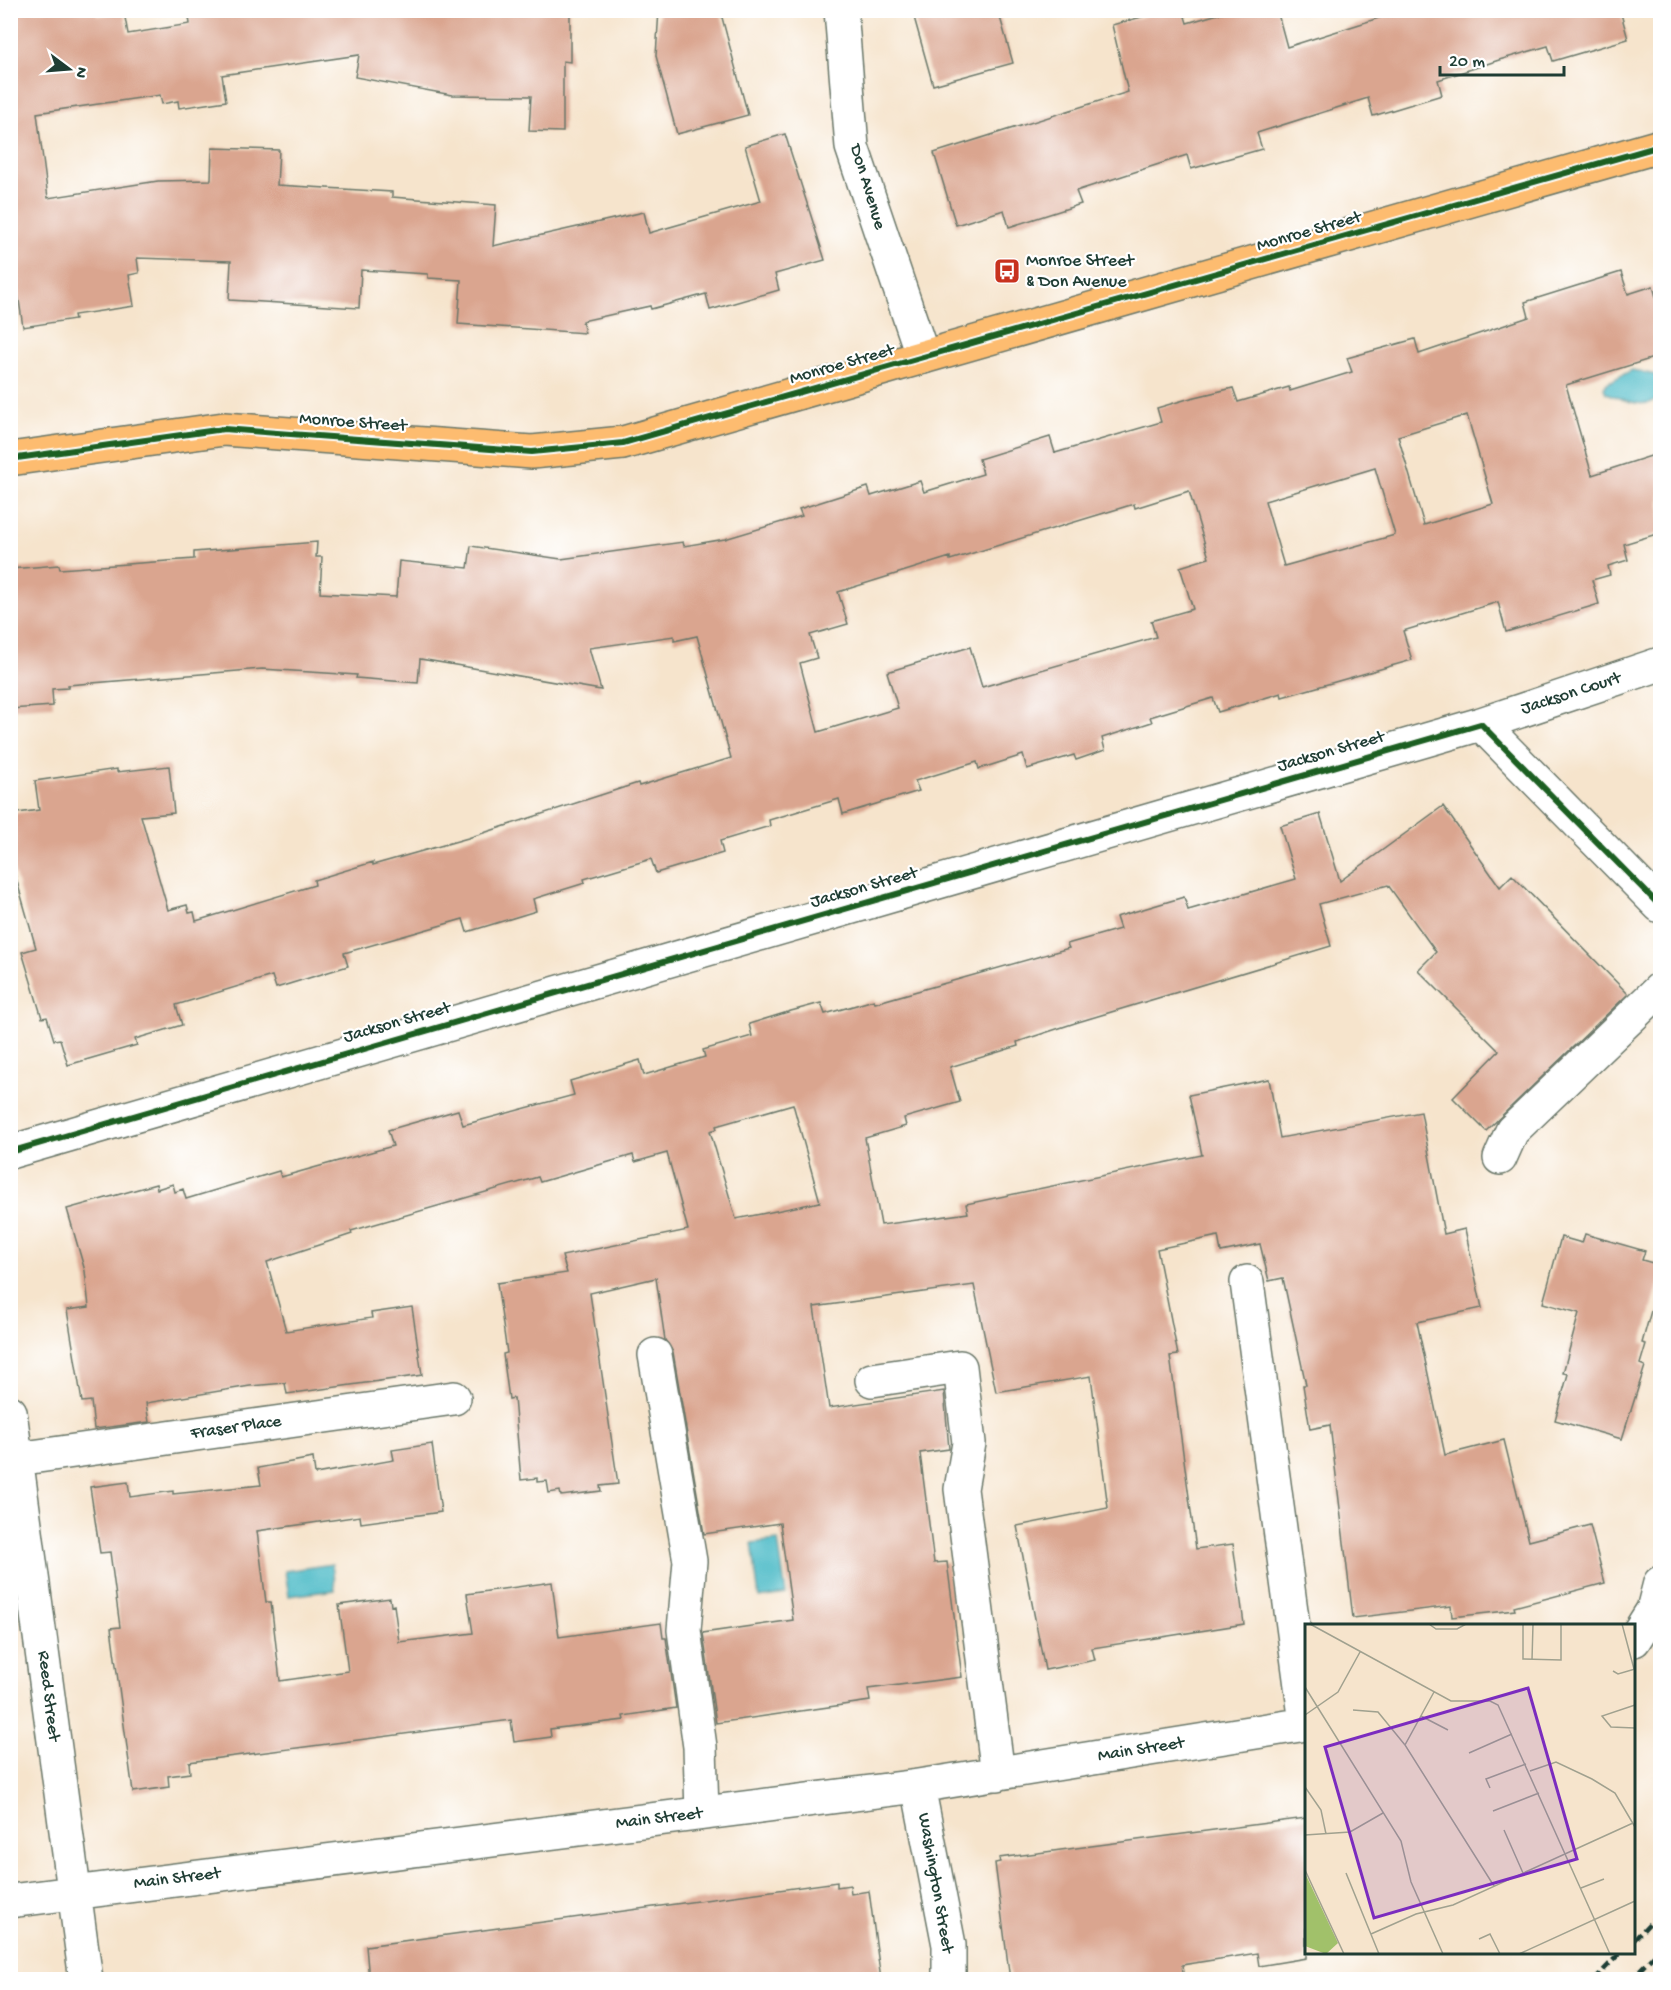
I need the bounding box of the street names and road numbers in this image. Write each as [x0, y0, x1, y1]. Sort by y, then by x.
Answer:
street label: Don Avenue [844, 141, 890, 233]
street label: Monroe Street [1254, 207, 1365, 257]
street label: Monroe Street [787, 340, 898, 390]
street label: Monroe Street [299, 409, 409, 437]
street label: Jackson Court [1518, 667, 1625, 720]
street label: Jackson Street [1275, 726, 1389, 777]
street label: Jackson Street [808, 862, 922, 913]
street label: Jackson Street [341, 997, 455, 1048]
street label: Fraser Place [188, 1411, 283, 1445]
street label: Reed Street [32, 1650, 64, 1744]
street label: Main Street [1096, 1733, 1187, 1767]
street label: Main Street [614, 1803, 705, 1835]
street label: Washington Street [912, 1811, 958, 1956]
street label: Main Street [132, 1863, 223, 1895]

